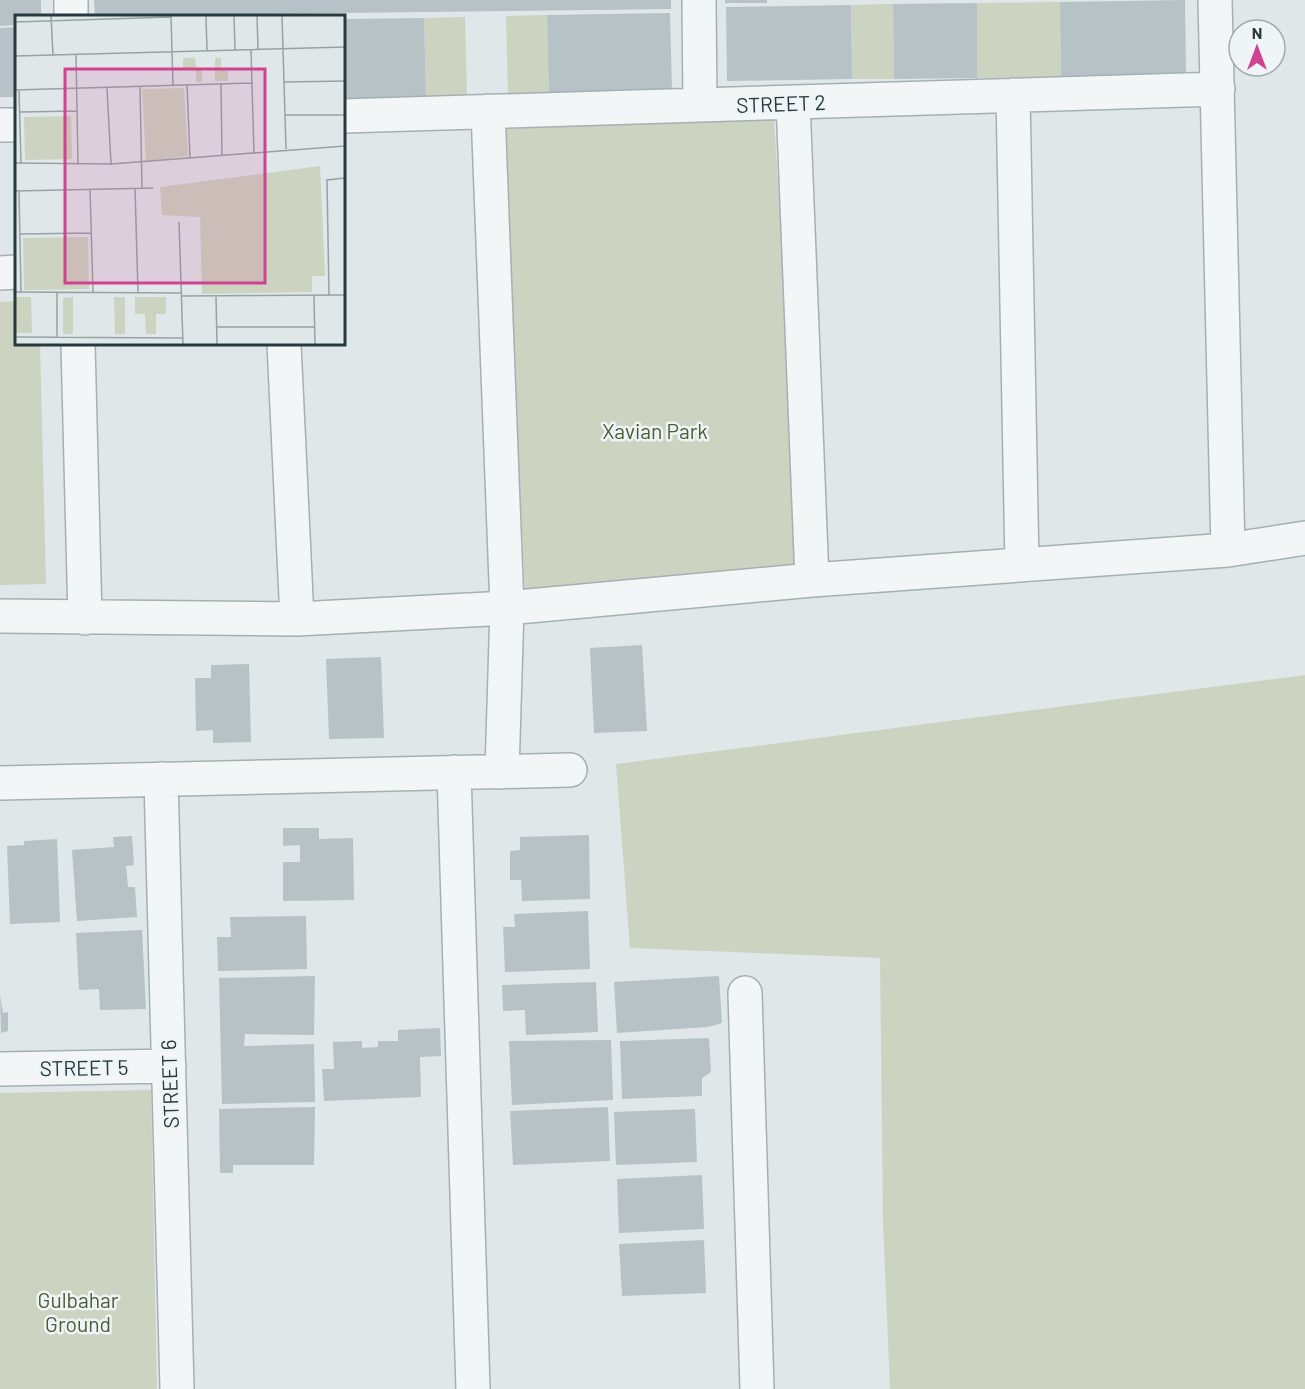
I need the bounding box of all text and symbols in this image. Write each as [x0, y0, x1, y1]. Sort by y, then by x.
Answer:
inset map [15, 15, 345, 345]
north arrow [1227, 18, 1287, 78]
text: N [1252, 23, 1262, 42]
street label: STREET 2 [736, 89, 826, 117]
park label: Xavian Park [602, 418, 708, 443]
street label: STREET 6 [155, 1039, 183, 1129]
street label: STREET 5 [39, 1054, 129, 1080]
park label: Gulbahar Ground [38, 1287, 119, 1336]

